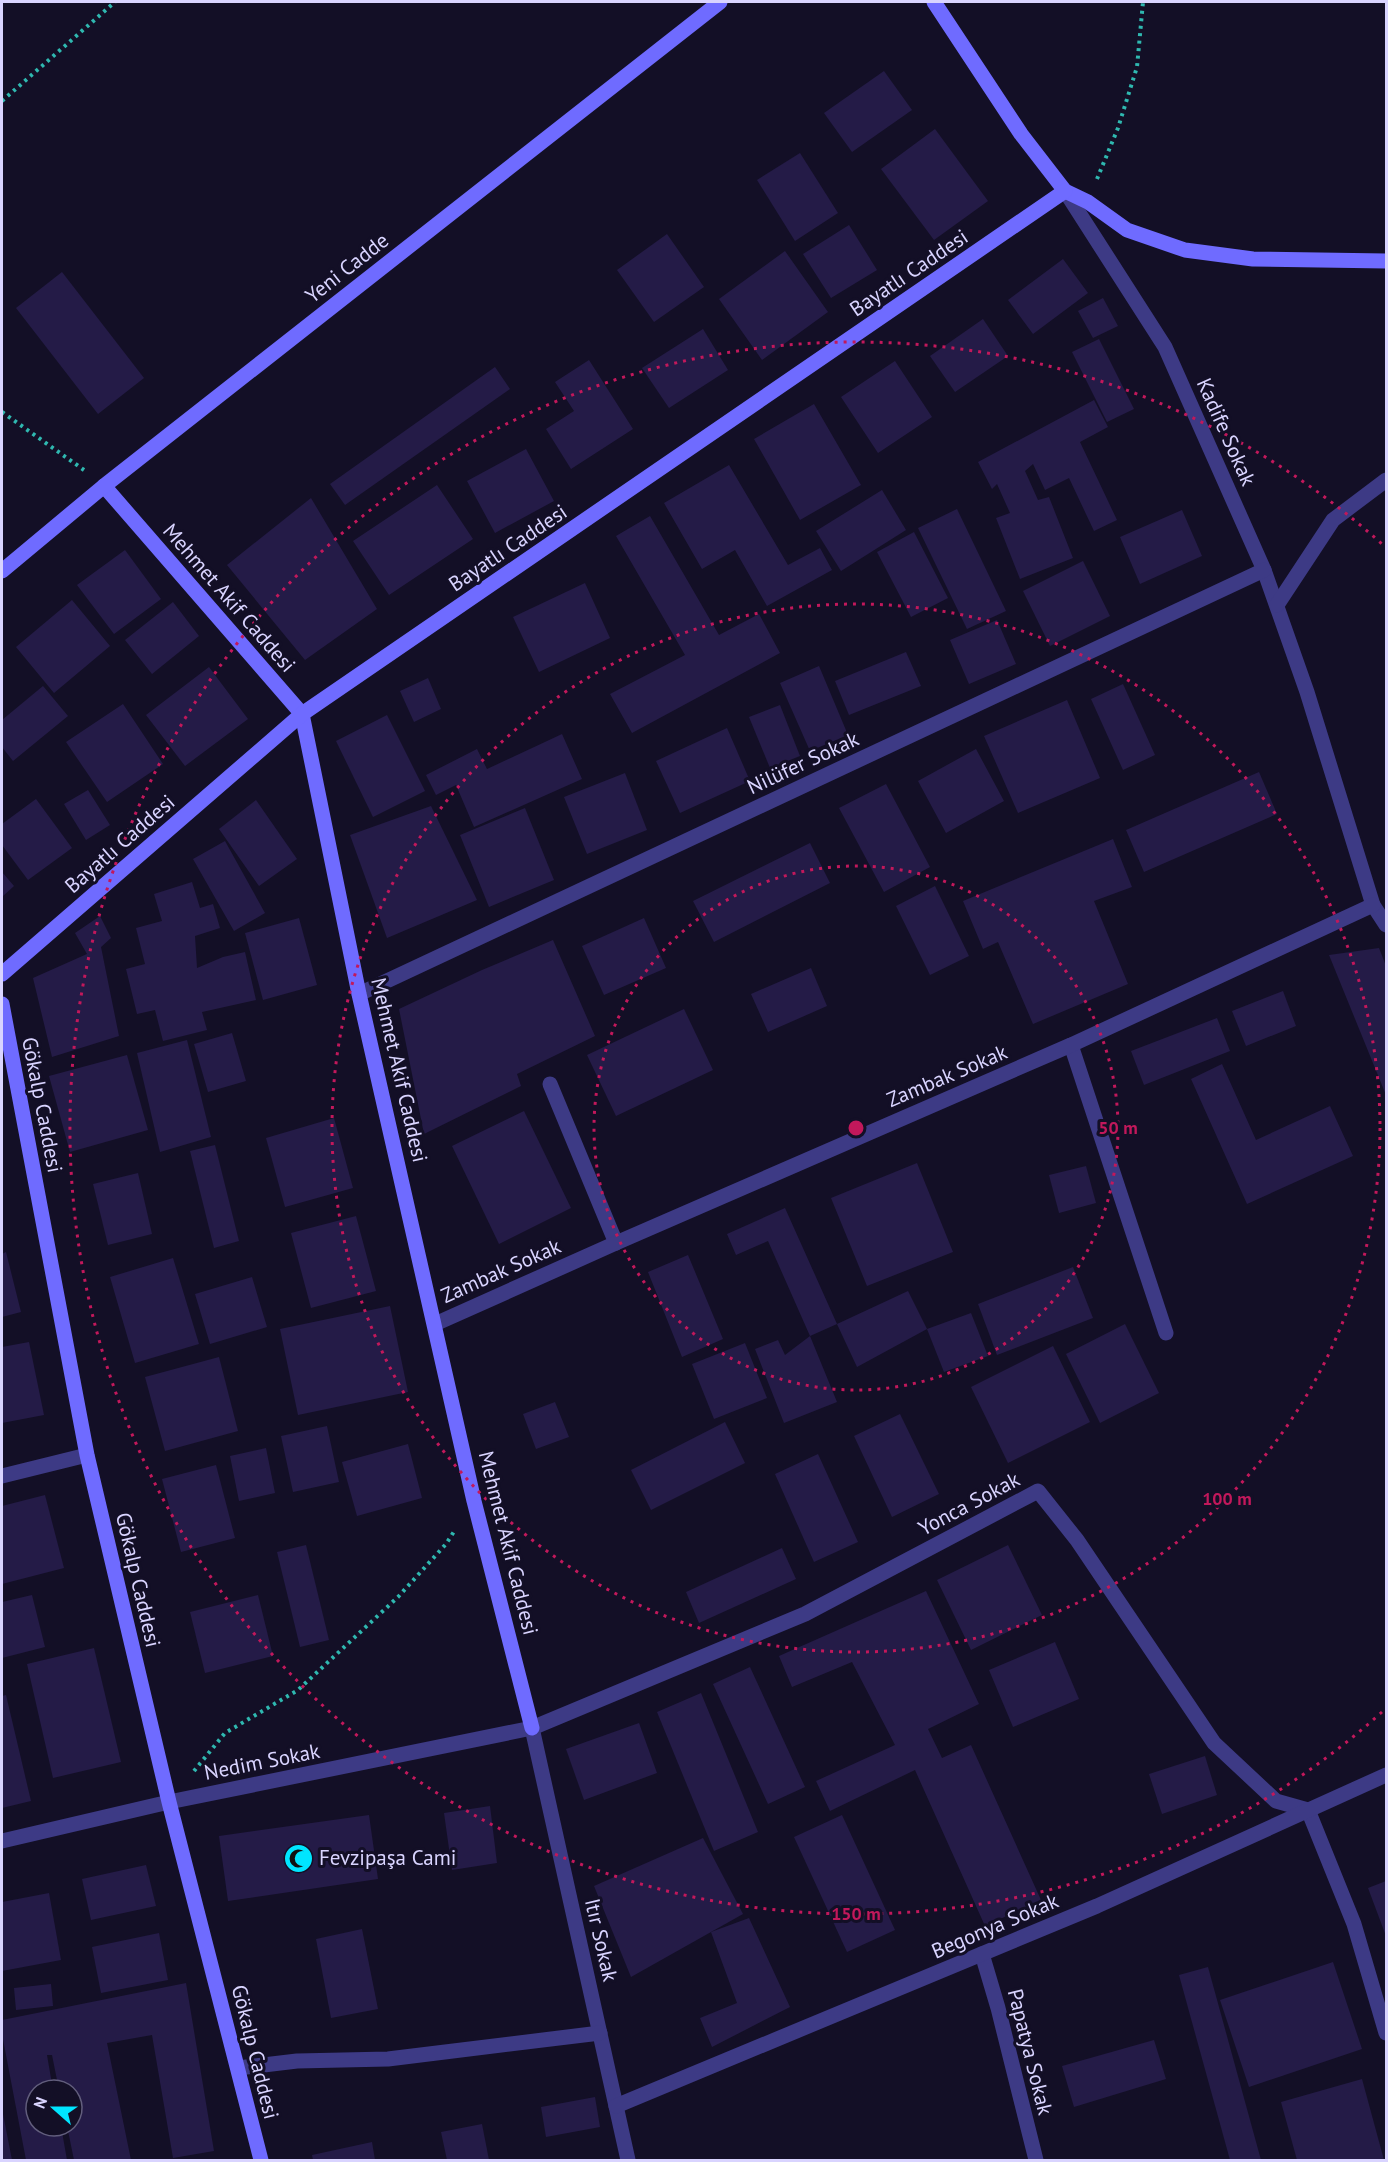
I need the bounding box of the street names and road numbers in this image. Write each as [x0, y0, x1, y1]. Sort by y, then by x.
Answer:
street label: Bayatlı Caddesi [844, 223, 973, 322]
street label: Yeni Cadde [300, 227, 394, 309]
street label: Kadife Sokak [1191, 374, 1262, 490]
street label: Bayatlı Caddesi [443, 498, 572, 597]
street label: Mehmet Akif Caddesi [157, 518, 301, 678]
street label: Nilüfer Sokak [743, 725, 863, 800]
street label: Bayatlı Caddesi [59, 788, 180, 899]
street label: Mehmet Akif Caddesi [365, 975, 434, 1165]
street label: Gökalp Caddesi [16, 1035, 69, 1175]
street label: Zambak Sokak [883, 1038, 1011, 1113]
street label: Zambak Sokak [437, 1232, 565, 1309]
street label: Mehmet Akif Caddesi [473, 1448, 544, 1638]
street label: Yonca Sokak [913, 1466, 1024, 1542]
street label: Gökalp Caddesi [110, 1510, 167, 1650]
street label: Nedim Sokak [202, 1737, 322, 1786]
street label: Begonya Sokak [927, 1887, 1062, 1964]
street label: Itır Sokak [579, 1896, 624, 1984]
street label: Gökalp Caddesi [226, 1982, 285, 2122]
street label: Papatya Sokak [1002, 1986, 1059, 2118]

